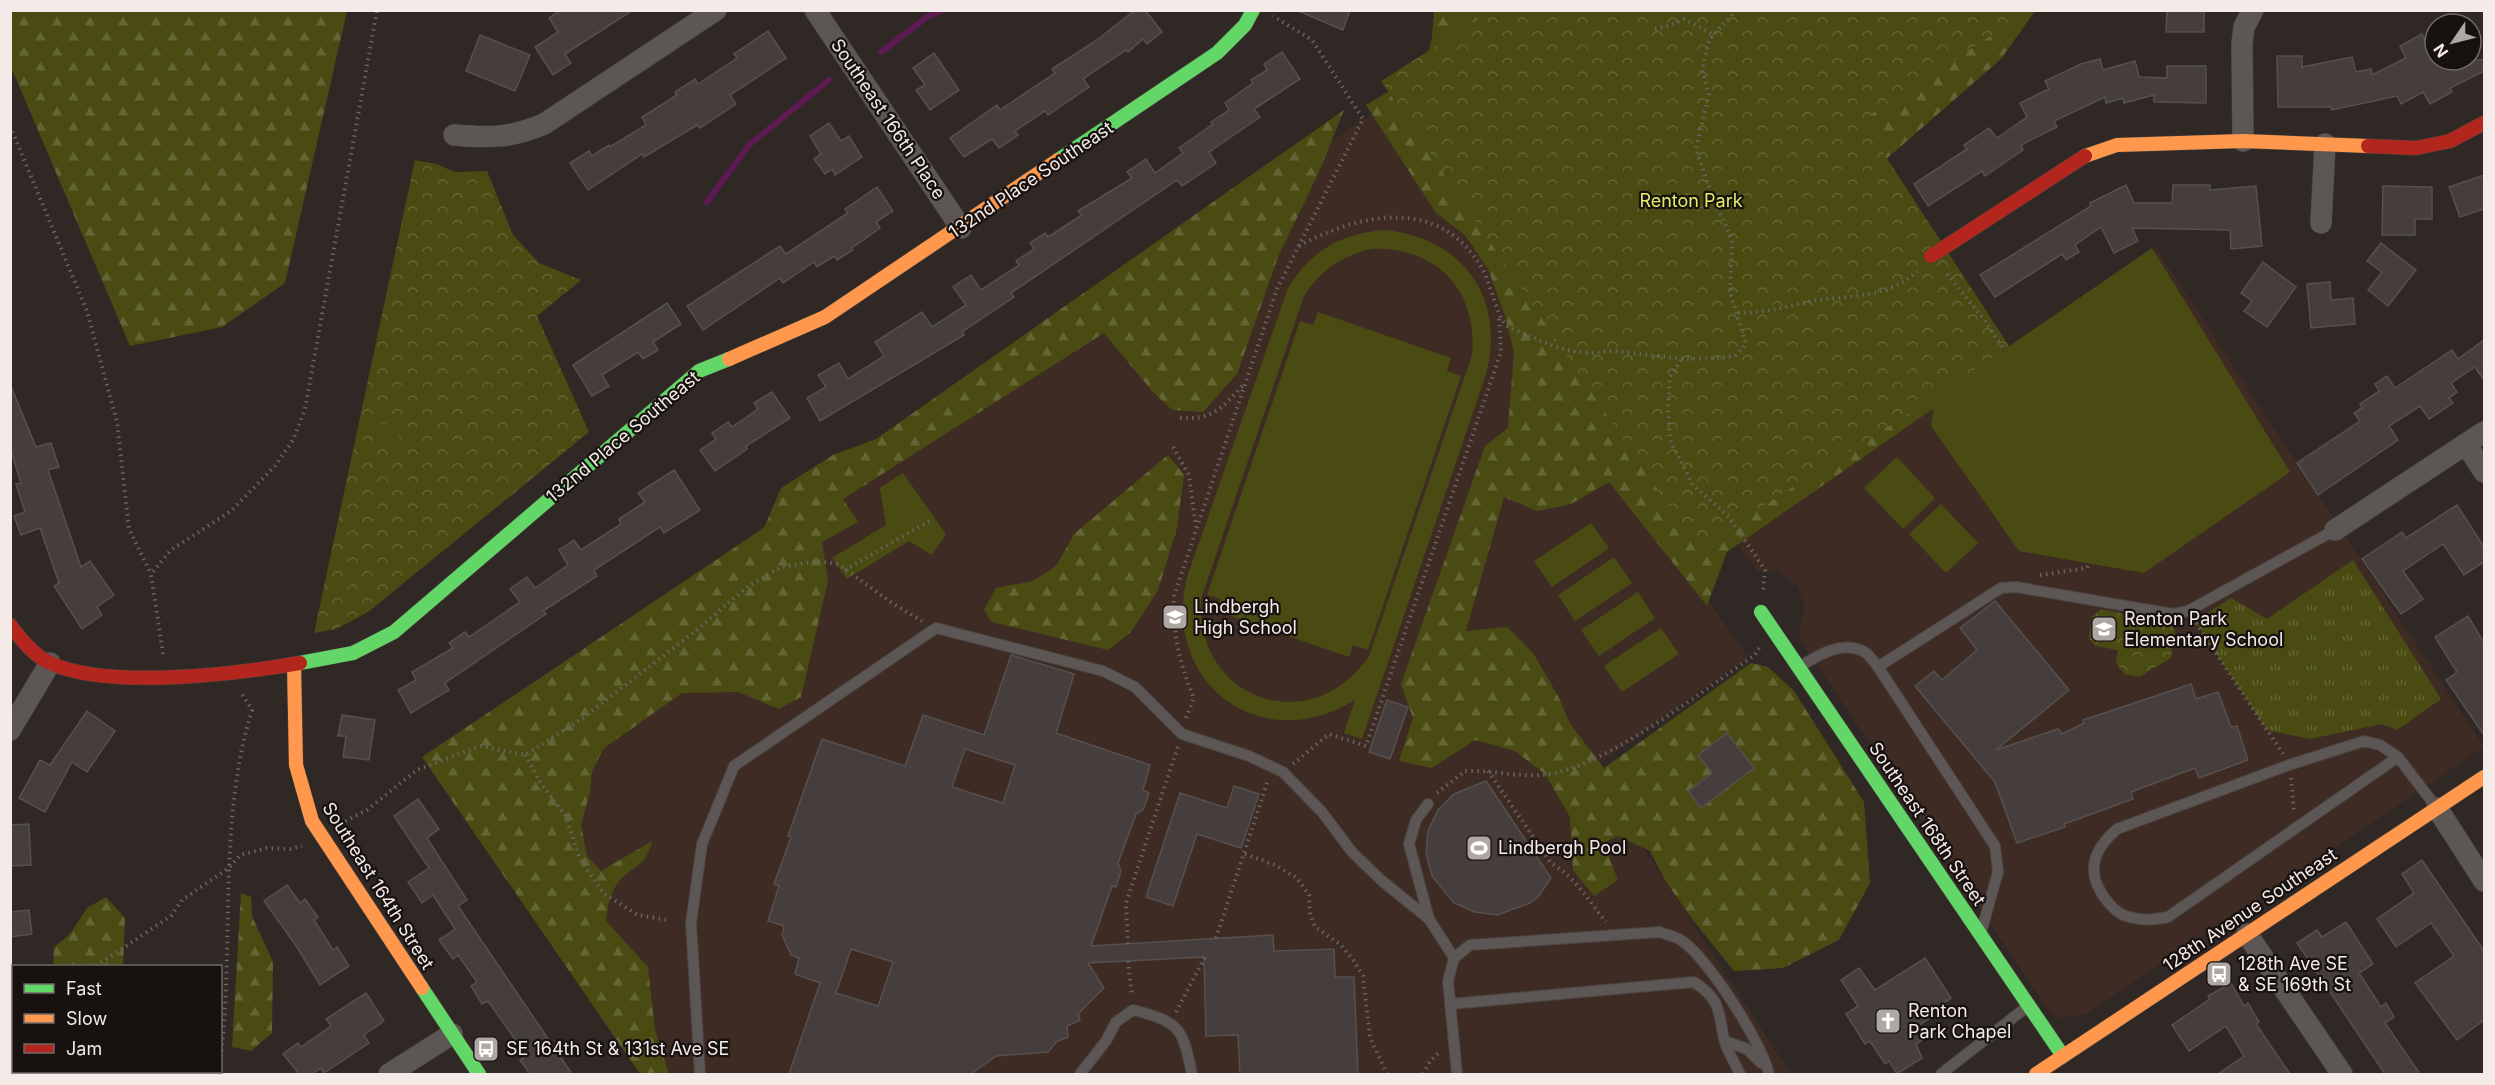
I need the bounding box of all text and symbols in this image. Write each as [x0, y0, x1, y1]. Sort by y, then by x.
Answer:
north arrow [2423, 12, 2483, 72]
street label: Southeast 166th Place [827, 35, 950, 203]
text: N [2429, 40, 2452, 61]
street label: 132nd Place Southeast [945, 117, 1117, 242]
park label: Renton Park [1639, 190, 1743, 211]
street label: 132nd Place Southeast [542, 366, 704, 507]
place label: Lindbergh High School [1194, 596, 1297, 638]
school or university icon: Lindbergh High School [1160, 602, 1190, 632]
place label: Renton Park Elementary School [2124, 608, 2283, 650]
school or university icon: Renton Park Elementary School [2089, 614, 2119, 644]
street label: Southeast 168th Street [1865, 738, 1990, 910]
street label: Southeast 164th Street [318, 798, 439, 973]
sports icon: Lindbergh Pool [1464, 833, 1494, 863]
place label: Lindbergh Pool [1498, 837, 1626, 858]
street label: 128th Avenue Southeast [2159, 844, 2341, 976]
place label: 128th Ave SE & SE 169th St [2238, 953, 2351, 995]
bus stop icon: 128th Ave SE & SE 169th St [2204, 959, 2234, 989]
legend [12, 965, 222, 1073]
text: Fast [66, 978, 102, 999]
place label: Renton Park Chapel [1908, 1000, 2011, 1042]
church icon: Renton Park Chapel [1873, 1006, 1903, 1036]
text: Slow [66, 1008, 107, 1029]
bus stop icon: SE 164th St & 131st Ave SE [471, 1034, 501, 1064]
text: Jam [66, 1038, 102, 1059]
place label: SE 164th St & 131st Ave SE [506, 1038, 729, 1059]

